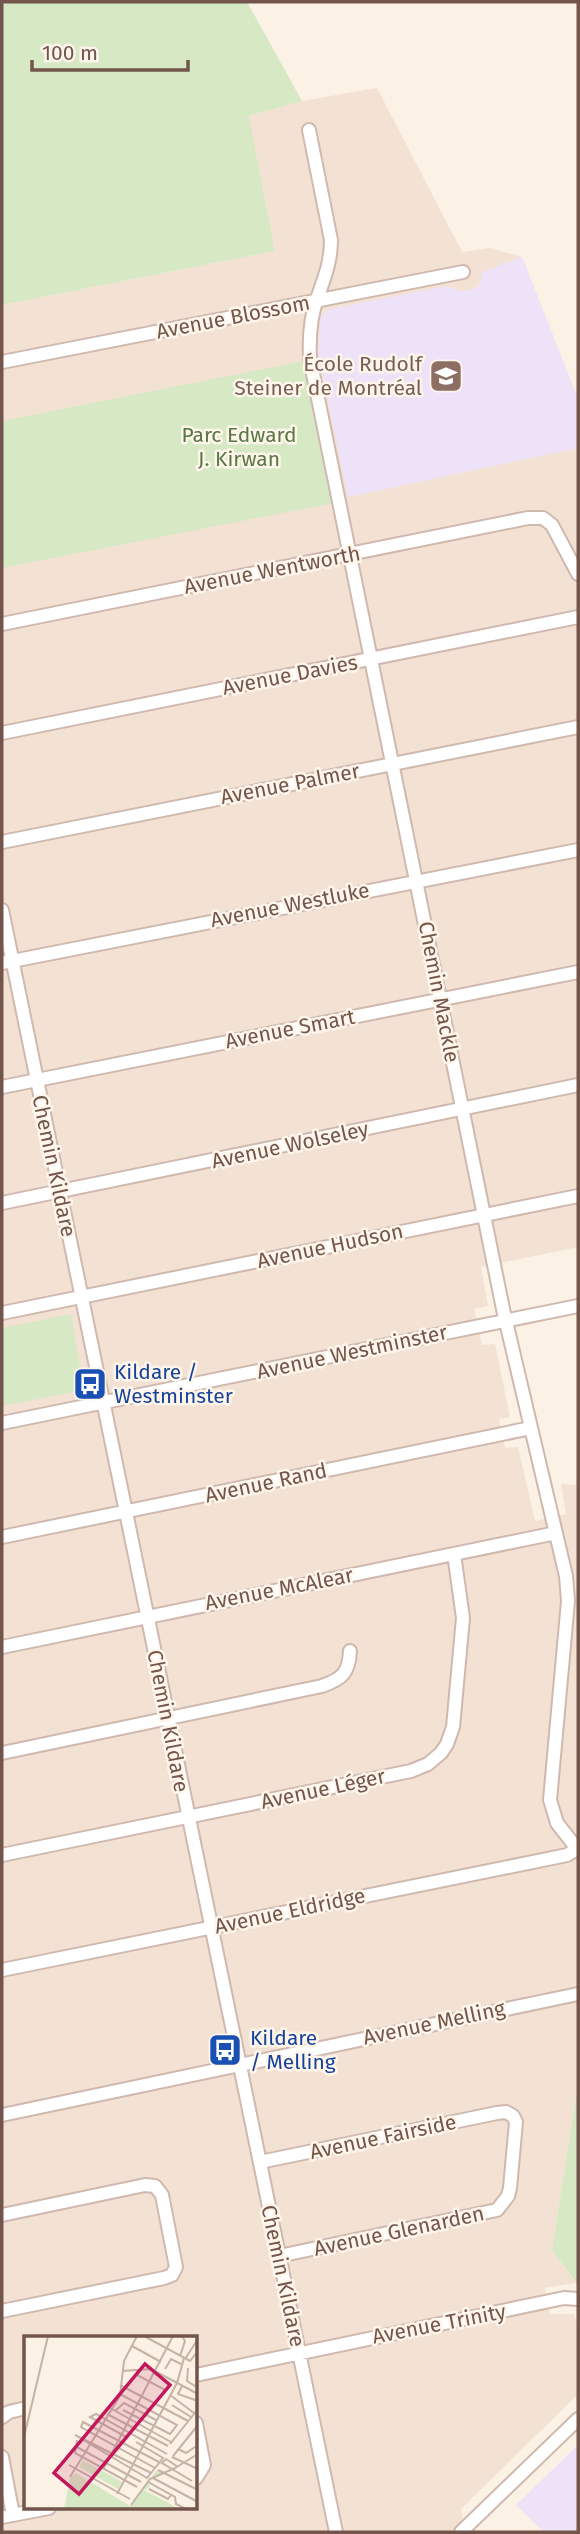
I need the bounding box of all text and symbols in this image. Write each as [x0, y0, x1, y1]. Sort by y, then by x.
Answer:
scale bar [32, 28, 187, 72]
text: 100 m [42, 40, 98, 66]
street label: Avenue Blossom [154, 289, 312, 345]
place label: École Rudolf Steiner de Montréal [234, 351, 424, 401]
school or university icon: École Rudolf Steiner de Montréal [427, 357, 465, 395]
park label: Parc Edward J. Kirwan [181, 422, 297, 472]
street label: Avenue Wentworth [182, 540, 362, 600]
street label: Avenue Davies [220, 649, 360, 701]
street label: Avenue Palmer [218, 758, 362, 810]
street label: Avenue Westluke [208, 877, 372, 933]
street label: Chemin Mackle [413, 919, 465, 1065]
street label: Avenue Smart [223, 1004, 358, 1054]
street label: Chemin Kildare [26, 1093, 82, 1239]
street label: Avenue Wolseley [209, 1116, 372, 1174]
street label: Avenue Hudson [255, 1218, 405, 1274]
street label: Avenue Westminster [254, 1319, 450, 1385]
place label: Kildare / Westminster [114, 1359, 233, 1409]
bus stop icon: Kildare / Westminster [71, 1365, 109, 1403]
street label: Avenue Rand [203, 1457, 329, 1509]
street label: Avenue McAlear [203, 1562, 355, 1616]
street label: Chemin Kildare [141, 1648, 195, 1794]
street label: Avenue Léger [258, 1763, 388, 1815]
street label: Avenue Eldridge [212, 1882, 368, 1940]
street label: Avenue Melling [361, 1995, 507, 2051]
place label: Kildare / Melling [250, 2025, 336, 2075]
bus stop icon: Kildare / Melling [206, 2031, 244, 2069]
street label: Avenue Fairside [307, 2109, 459, 2165]
street label: Avenue Glenarden [311, 2200, 487, 2262]
street label: Chemin Kildare [255, 2203, 311, 2349]
street label: Avenue Trinity [370, 2298, 509, 2350]
inset map [24, 2336, 198, 2510]

